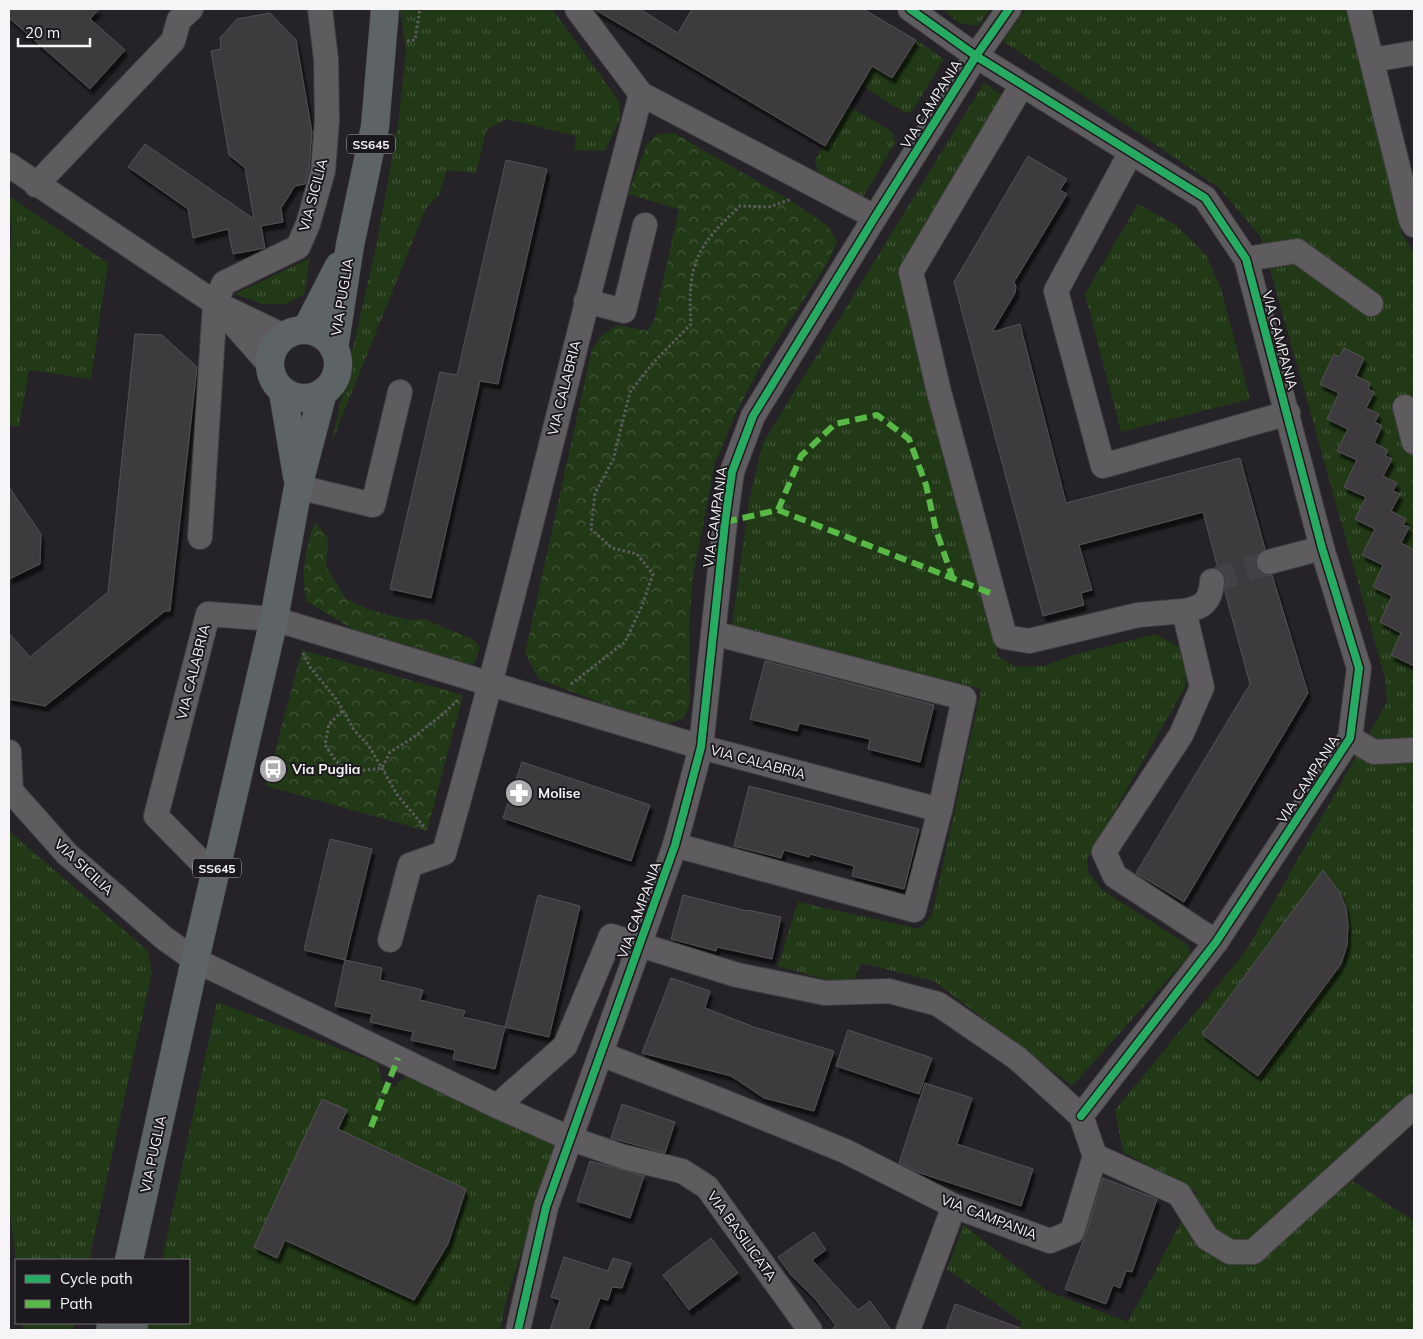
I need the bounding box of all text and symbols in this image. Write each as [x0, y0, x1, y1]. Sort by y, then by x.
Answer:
scale bar [18, 15, 90, 47]
text: 20 m [25, 23, 60, 42]
street label: VIA CAMPANIA [896, 55, 966, 152]
road number: SS645 [347, 134, 395, 154]
street label: VIA SICILIA [295, 156, 332, 233]
street label: VIA PUGLIA [327, 256, 357, 337]
street label: VIA CAMPANIA [1258, 289, 1302, 392]
street label: VIA CALABRIA [543, 338, 585, 438]
street label: VIA CAMPANIA [699, 465, 731, 569]
street label: VIA CALABRIA [172, 622, 214, 722]
street label: VIA CAMPANIA [1273, 731, 1344, 827]
street label: VIA CALABRIA [708, 741, 808, 784]
bus stop icon: Via Puglia [258, 754, 288, 784]
place label: Via Puglia [291, 760, 361, 778]
pharmacy icon: Molise [504, 778, 534, 808]
place label: Molise [538, 784, 581, 802]
street label: VIA SICILIA [51, 835, 118, 899]
road number: SS645 [193, 858, 241, 878]
street label: VIA CAMPANIA [613, 858, 665, 961]
street label: VIA PUGLIA [136, 1113, 170, 1194]
street label: VIA BASILICATA [703, 1188, 781, 1285]
street label: VIA CAMPANIA [938, 1190, 1040, 1244]
legend [15, 1259, 190, 1324]
text: Cycle path [60, 1269, 133, 1288]
text: Path [60, 1294, 92, 1313]

